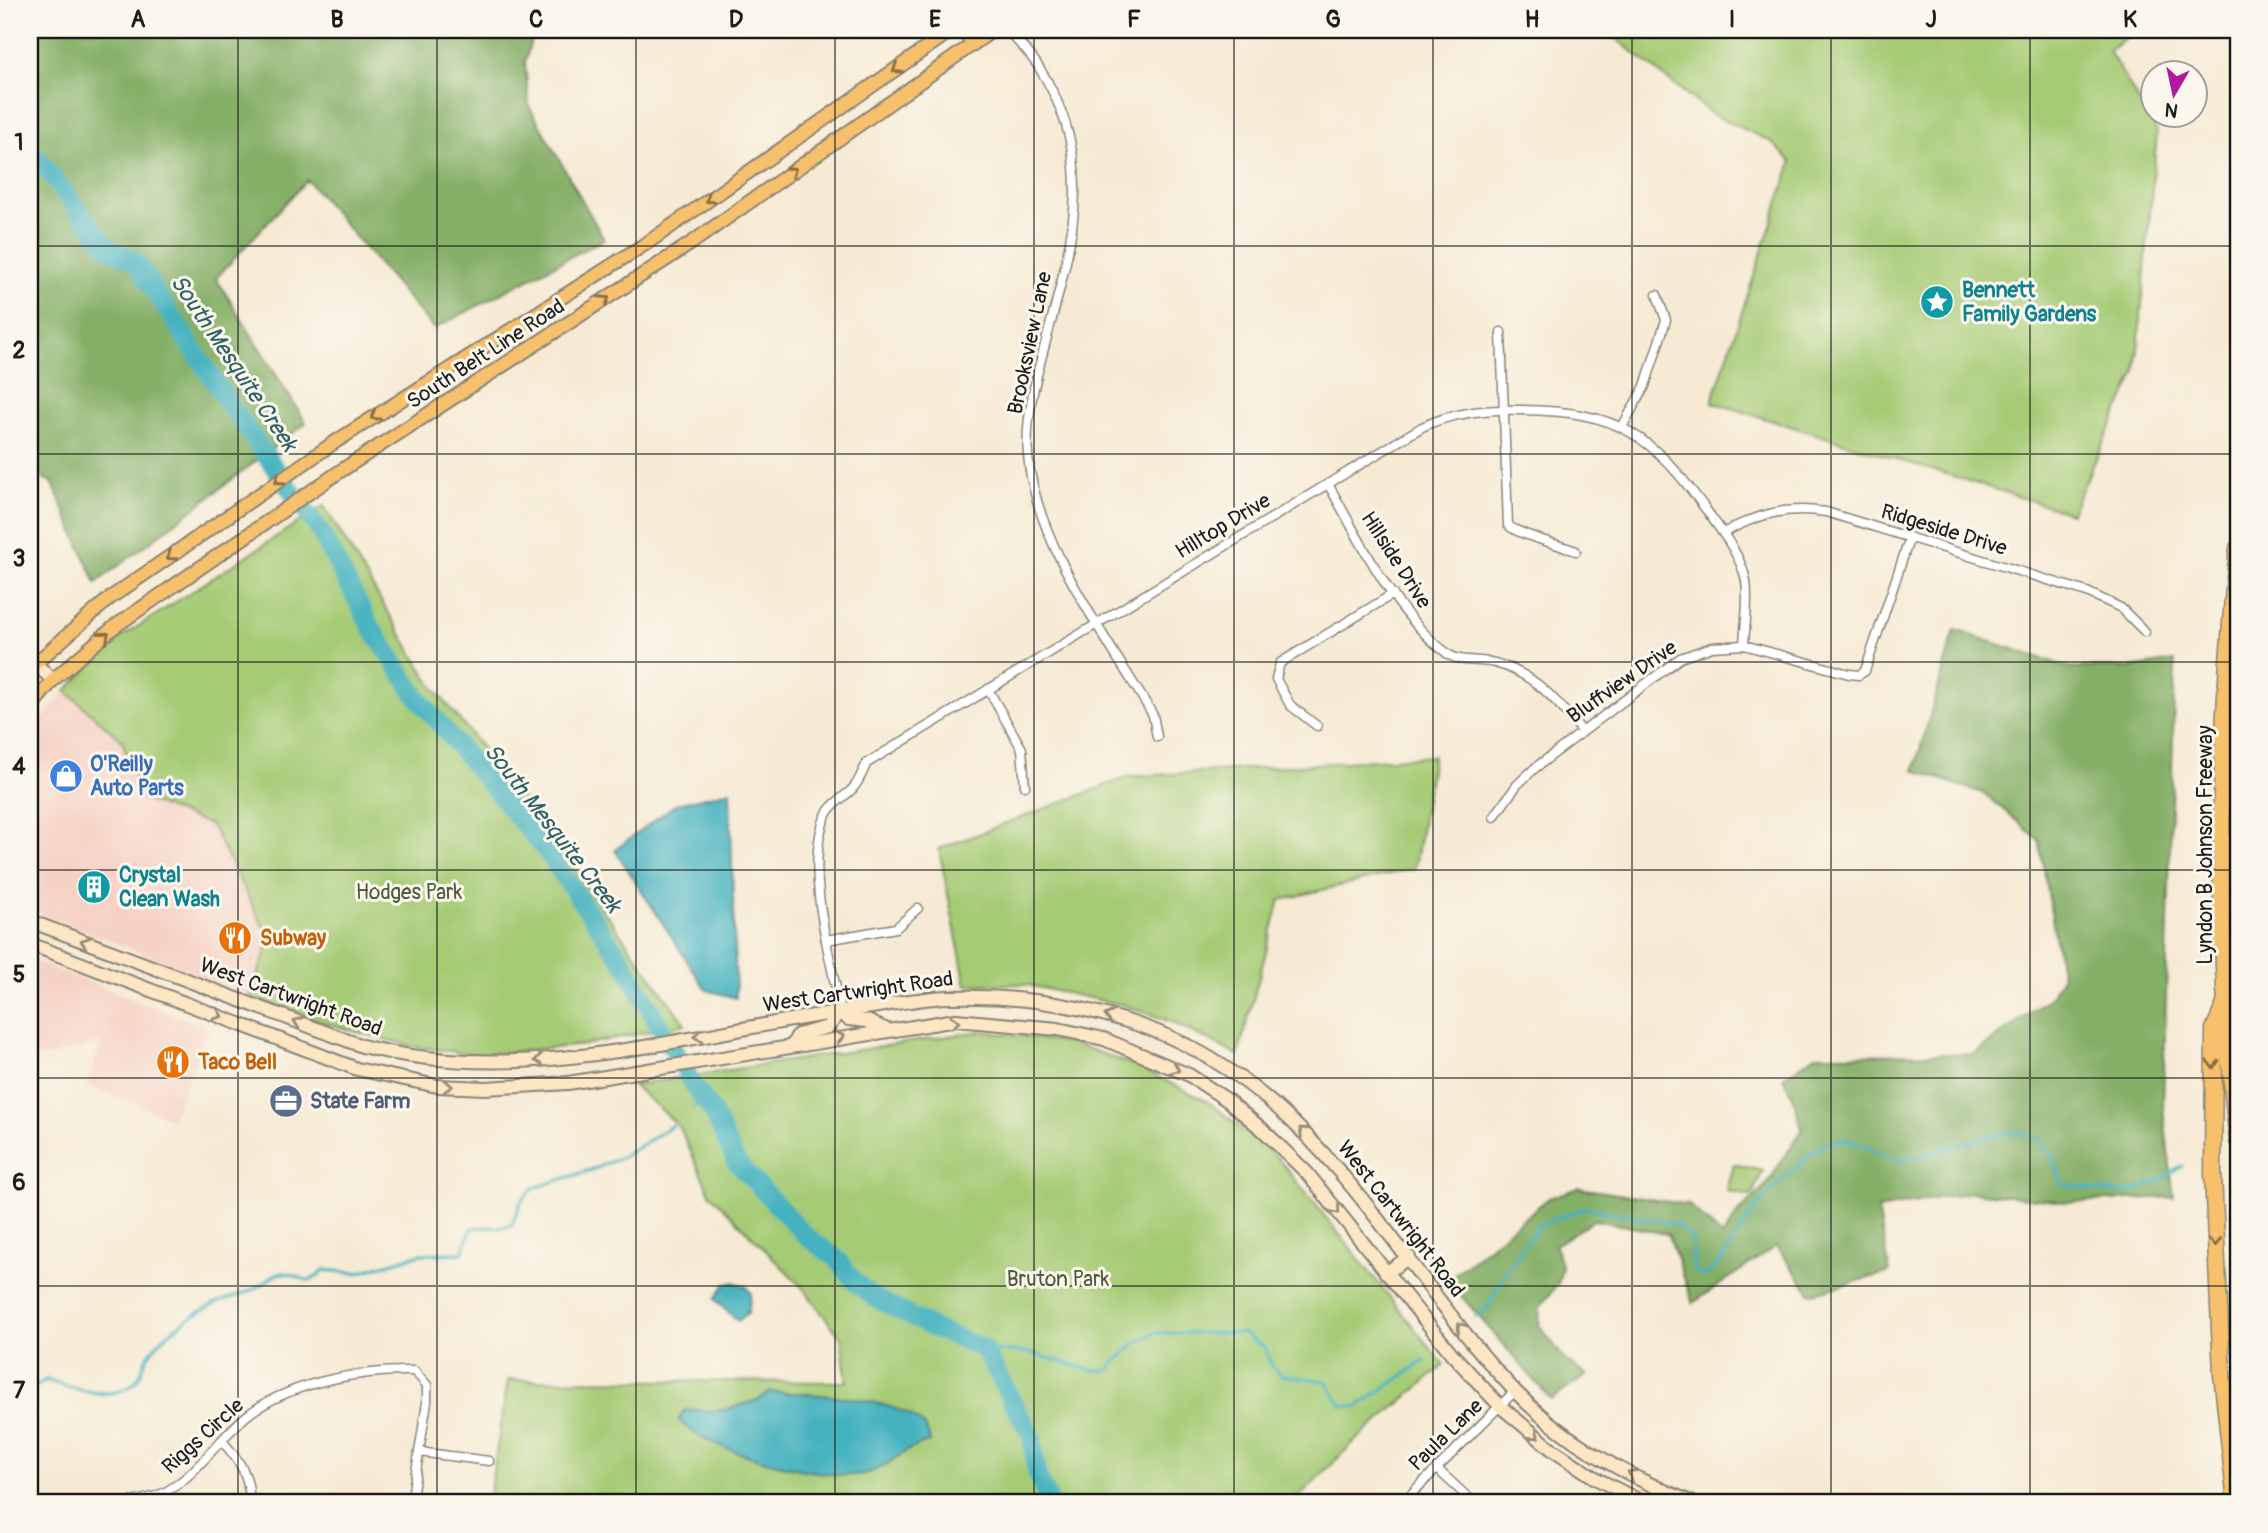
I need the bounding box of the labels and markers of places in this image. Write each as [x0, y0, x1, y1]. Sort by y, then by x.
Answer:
place label: Bennett Family Gardens [1962, 277, 2097, 328]
place icon: Bennett Family Gardens [1918, 283, 1956, 321]
place label: O'Reilly Auto Parts [90, 751, 184, 802]
shop icon: O'Reilly Auto Parts [47, 757, 85, 795]
place label: Crystal Clean Wash [119, 862, 220, 913]
building icon: Crystal Clean Wash [75, 868, 113, 906]
restaurant icon: Subway [216, 919, 254, 957]
place label: Subway [260, 925, 326, 952]
restaurant icon: Taco Bell [154, 1043, 192, 1081]
place label: Taco Bell [197, 1049, 277, 1076]
office icon: State Farm [267, 1082, 305, 1120]
place label: State Farm [310, 1088, 411, 1115]

